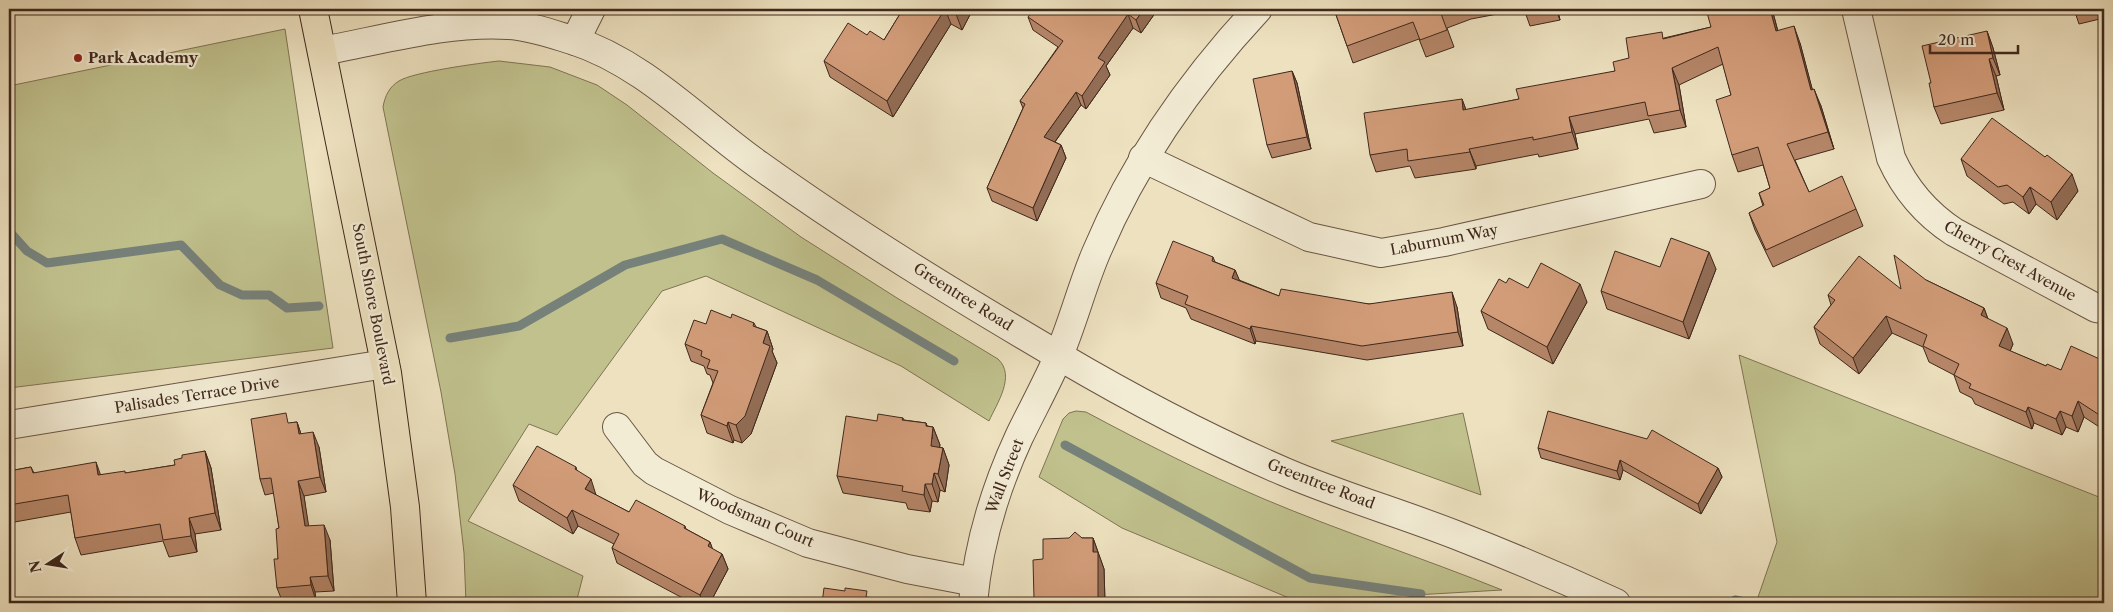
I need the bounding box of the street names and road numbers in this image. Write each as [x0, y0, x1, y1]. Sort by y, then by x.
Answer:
street label: Cherry Crest Avenue [1941, 216, 2080, 305]
street label: Laburnum Way [1388, 220, 1500, 259]
street label: South Shore Boulevard [348, 221, 399, 386]
street label: Greentree Road [910, 258, 1017, 335]
street label: Palisades Terrace Drive [113, 372, 281, 417]
street label: Wall Street [981, 435, 1028, 517]
street label: Greentree Road [1265, 454, 1378, 513]
street label: Woodsman Court [693, 484, 818, 551]

